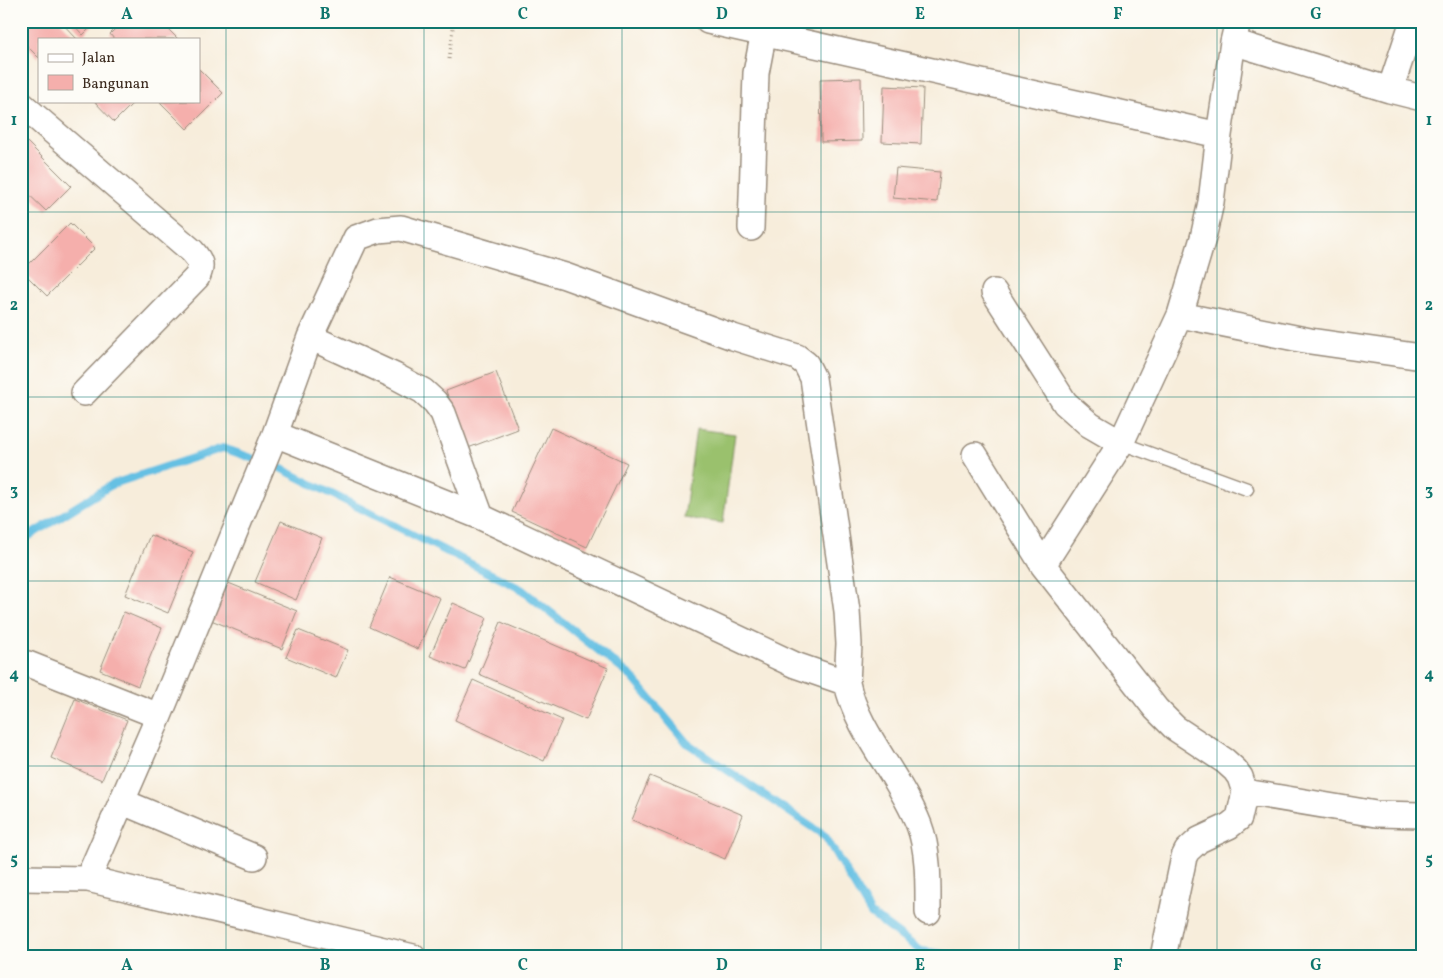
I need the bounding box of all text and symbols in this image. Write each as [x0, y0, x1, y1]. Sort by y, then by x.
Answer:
text: A [121, 4, 133, 26]
text: B [320, 4, 331, 26]
text: C [518, 4, 528, 26]
text: D [716, 4, 728, 26]
text: E [915, 4, 925, 26]
text: F [1113, 4, 1123, 26]
text: G [1310, 4, 1322, 26]
legend [38, 38, 200, 102]
text: Jalan [82, 48, 115, 69]
text: Bangunan [82, 74, 149, 95]
text: 1 [11, 110, 17, 132]
text: 1 [1426, 110, 1432, 132]
text: 2 [10, 295, 18, 317]
text: 2 [1425, 295, 1433, 317]
text: 3 [10, 480, 18, 502]
text: 3 [1425, 480, 1433, 502]
text: 4 [9, 664, 19, 686]
text: 4 [1424, 664, 1434, 686]
text: 5 [10, 849, 18, 871]
text: 5 [1425, 849, 1433, 871]
text: A [121, 955, 133, 977]
text: B [320, 955, 331, 977]
text: C [518, 955, 528, 977]
text: D [716, 955, 728, 977]
text: E [915, 955, 925, 977]
text: F [1113, 955, 1123, 977]
text: G [1310, 955, 1322, 977]

